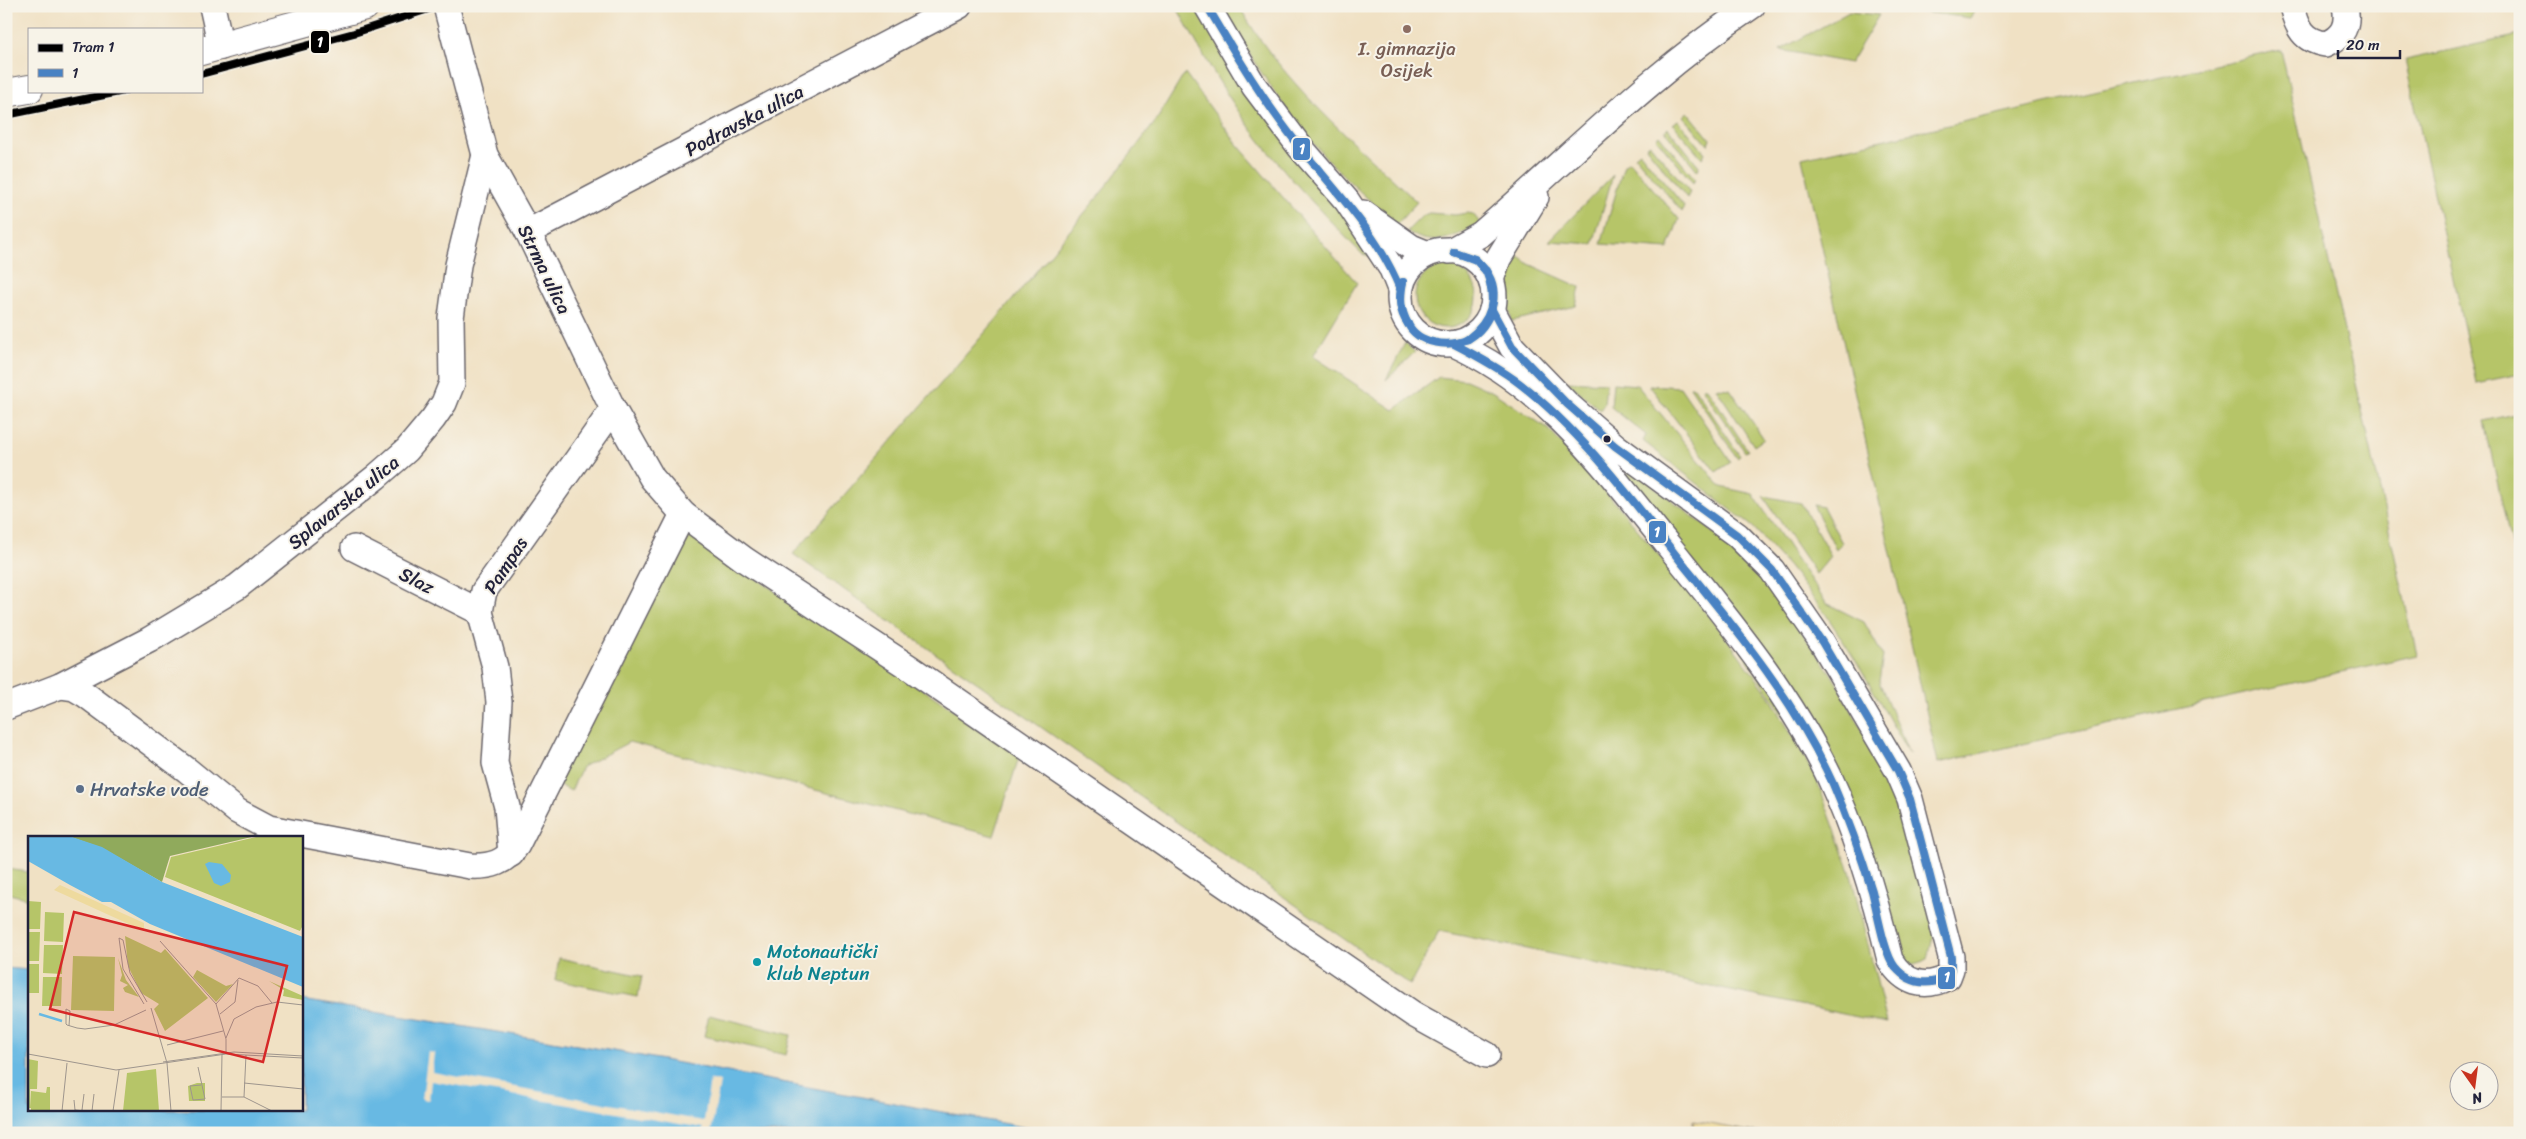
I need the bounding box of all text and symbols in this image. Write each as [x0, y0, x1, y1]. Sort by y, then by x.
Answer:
marker: I. gimnazija Osijek [1401, 23, 1413, 35]
legend [28, 28, 202, 92]
scale bar [2338, 28, 2401, 60]
line badge: 1 [310, 30, 330, 54]
text: 1 [317, 30, 323, 55]
place label: I. gimnazija Osijek [1357, 32, 1456, 87]
text: 20 m [2346, 32, 2380, 58]
text: Tram 1 [72, 34, 115, 60]
text: 1 [72, 60, 78, 86]
street label: Podravska ulica [679, 75, 810, 166]
line badge: 1 [1292, 137, 1311, 161]
text: 1 [1299, 137, 1305, 162]
street label: Strma ulica [508, 218, 581, 320]
unlabelled marker [1602, 434, 1612, 444]
street label: Splavarska ulica [280, 446, 407, 558]
line badge: 1 [1648, 520, 1667, 544]
text: 1 [1654, 520, 1660, 545]
street label: Pampas [474, 530, 537, 601]
street label: Slaz [393, 558, 441, 604]
place label: Hrvatske vode [90, 773, 209, 806]
marker: Hrvatske vode [74, 783, 86, 795]
inset map [28, 836, 302, 1112]
place label: Motonautički klub Neptun [767, 935, 879, 990]
marker: Motonautički klub Neptun [751, 956, 763, 968]
text: 1 [1944, 965, 1950, 990]
line badge: 1 [1937, 966, 1956, 990]
north arrow [2448, 1062, 2498, 1112]
text: N [2469, 1085, 2486, 1112]

